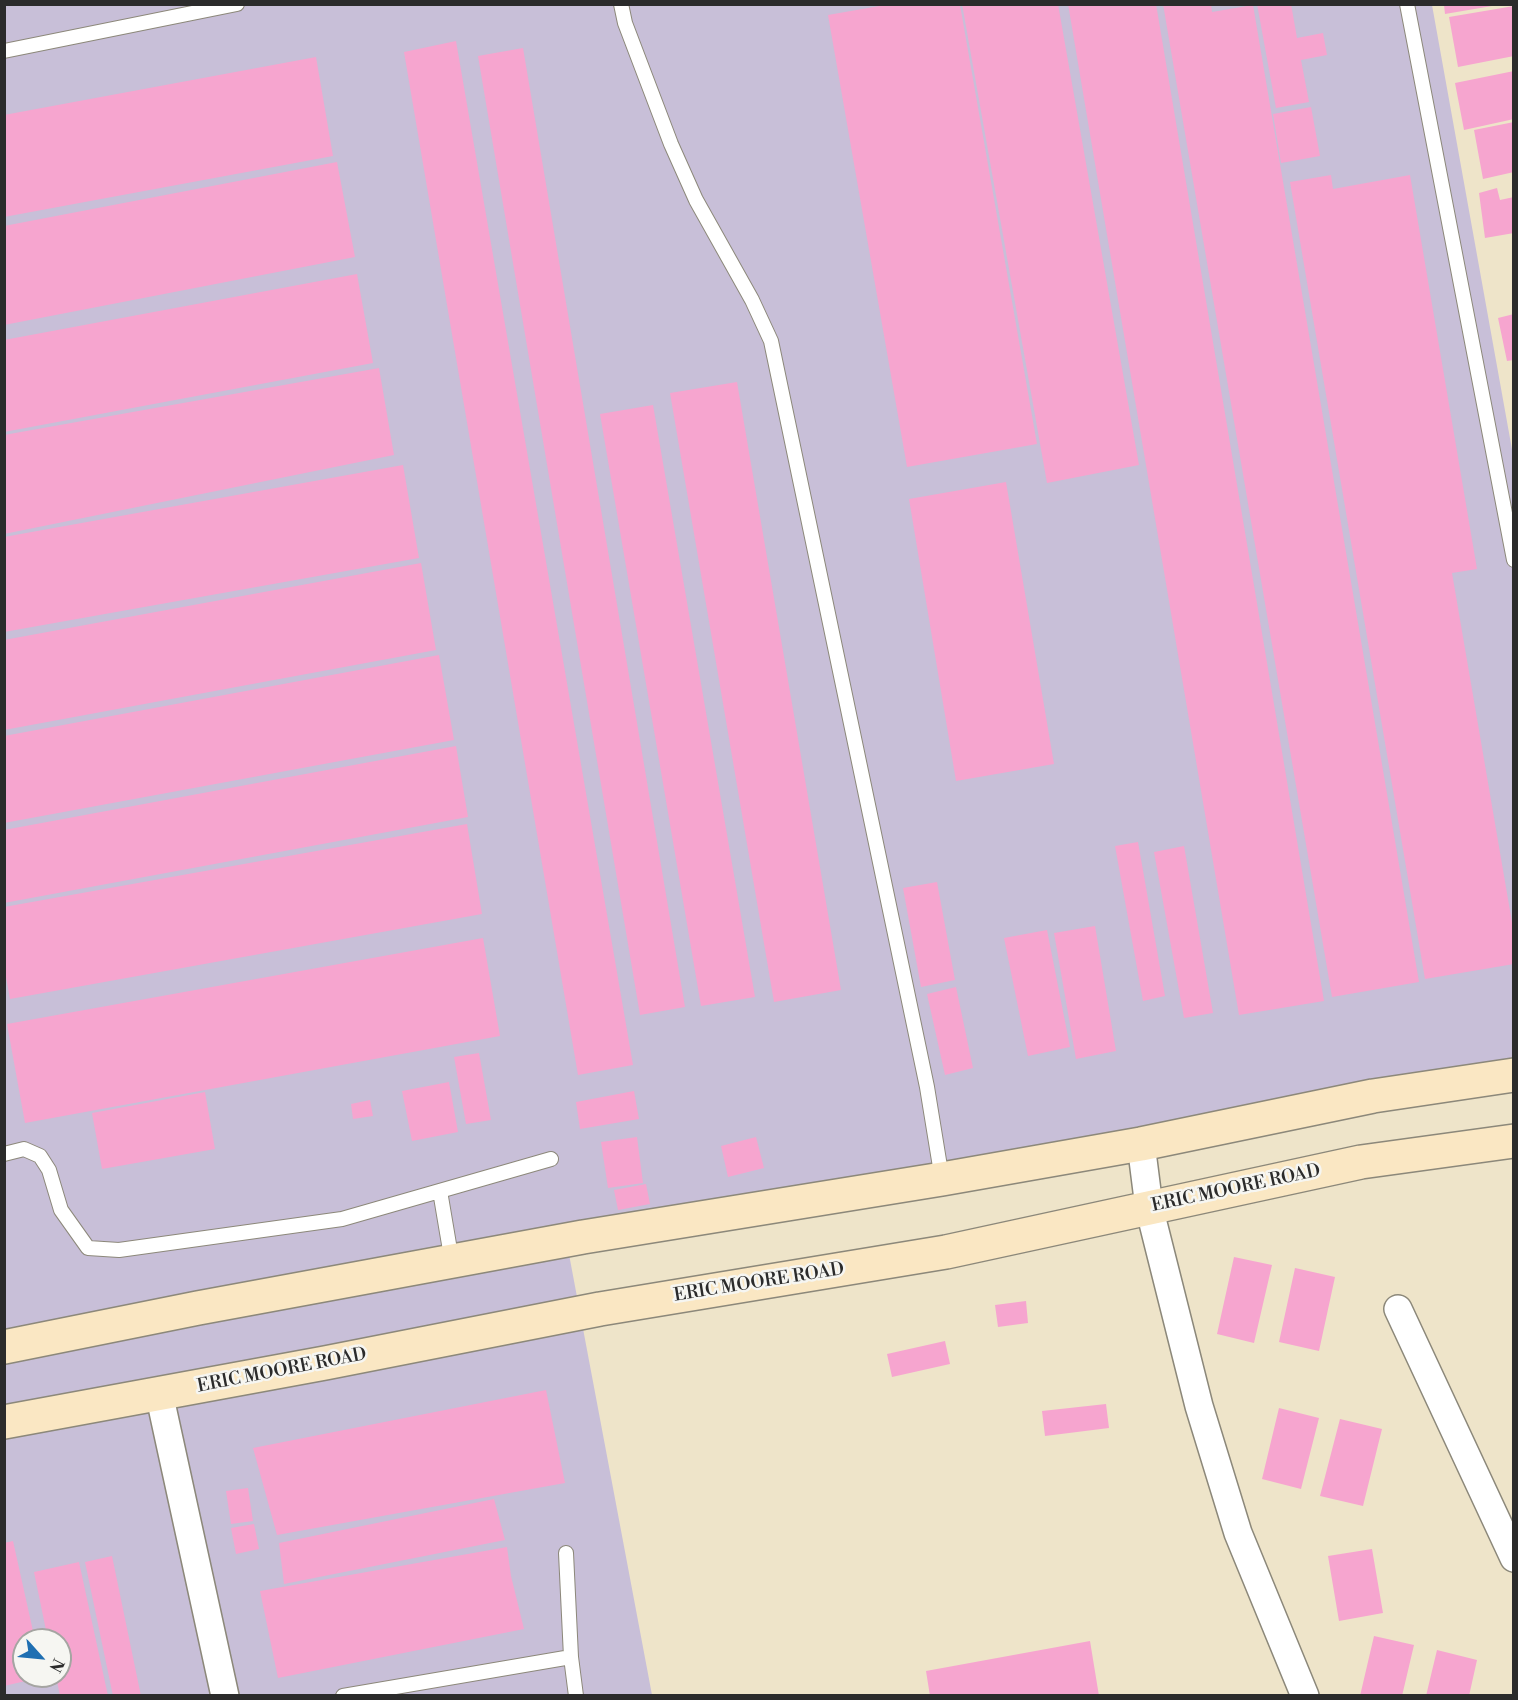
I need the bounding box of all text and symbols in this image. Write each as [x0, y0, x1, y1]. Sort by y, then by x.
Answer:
street label: ERIC MOORE ROAD [1150, 1161, 1322, 1217]
street label: ERIC MOORE ROAD [672, 1259, 846, 1307]
street label: ERIC MOORE ROAD [195, 1344, 369, 1398]
north arrow [12, 1628, 72, 1688]
text: N [44, 1655, 68, 1675]

